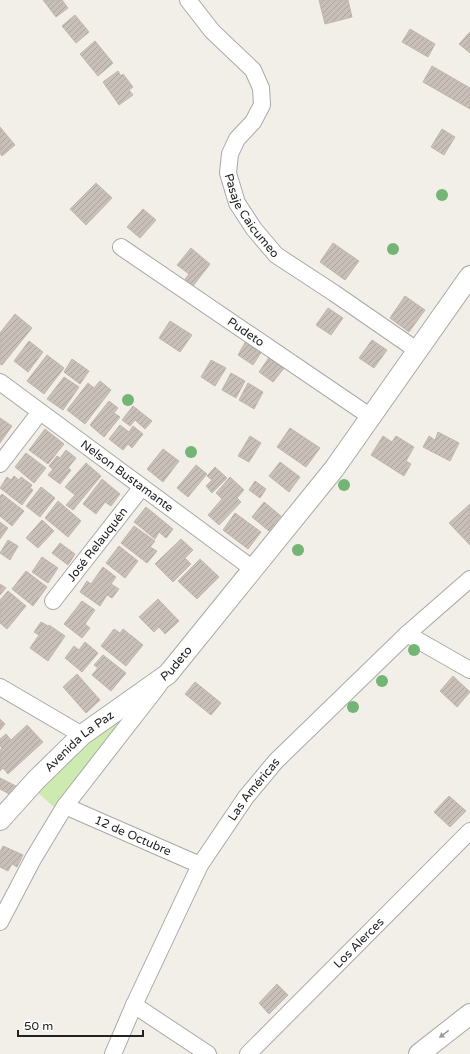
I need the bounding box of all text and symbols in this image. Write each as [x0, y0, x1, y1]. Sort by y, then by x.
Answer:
street label: Pasaje Caicumeo [222, 172, 282, 260]
street label: Pudeto [225, 314, 267, 349]
street label: Nelson Bustamante [78, 437, 176, 515]
street label: José Relauquén [64, 504, 130, 584]
street label: Pudeto [158, 643, 195, 684]
street label: Avenida La Paz [42, 708, 116, 775]
street label: Las Américas [225, 755, 283, 823]
street label: 12 de Octubre [92, 813, 174, 859]
street label: Los Alerces [331, 915, 387, 971]
scale bar [18, 1012, 143, 1038]
text: 50 m [24, 1019, 53, 1033]
one-way arrow [439, 1029, 450, 1038]

